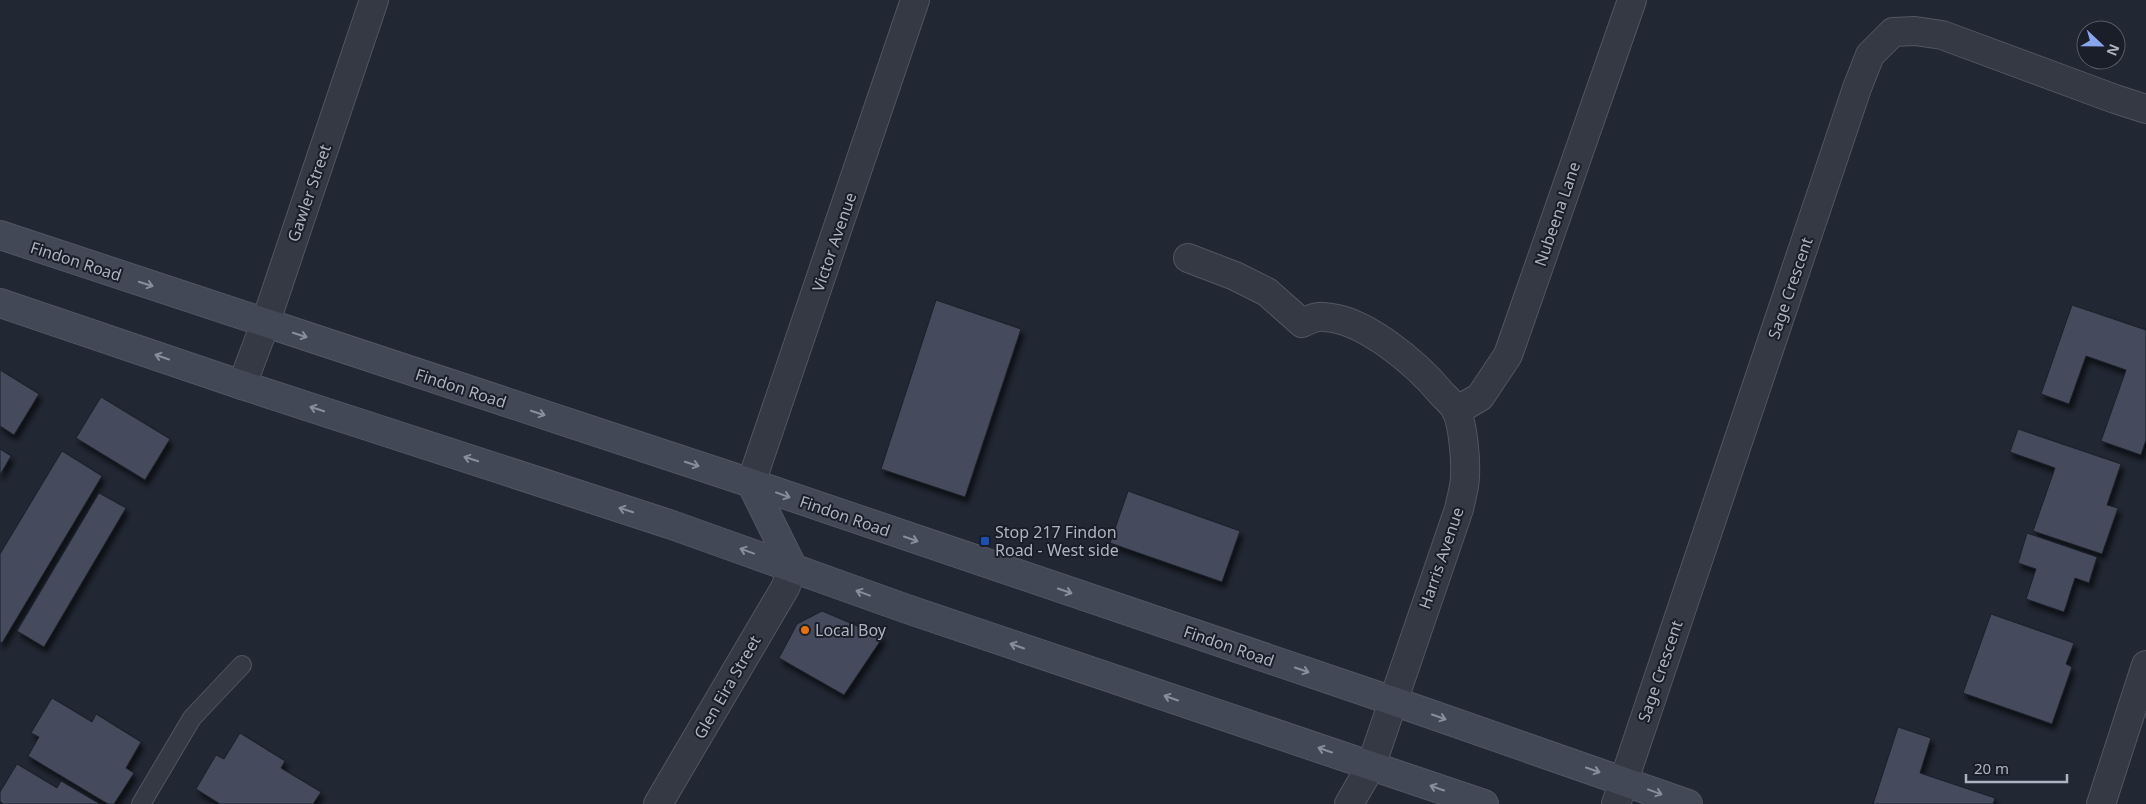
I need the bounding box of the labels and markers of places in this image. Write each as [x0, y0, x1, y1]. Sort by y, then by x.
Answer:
place label: Stop 217 Findon Road - West side [995, 521, 1119, 561]
marker: Stop 217 Findon Road - West side [979, 535, 991, 547]
place label: Local Boy [815, 619, 887, 641]
marker: Local Boy [799, 624, 811, 636]

